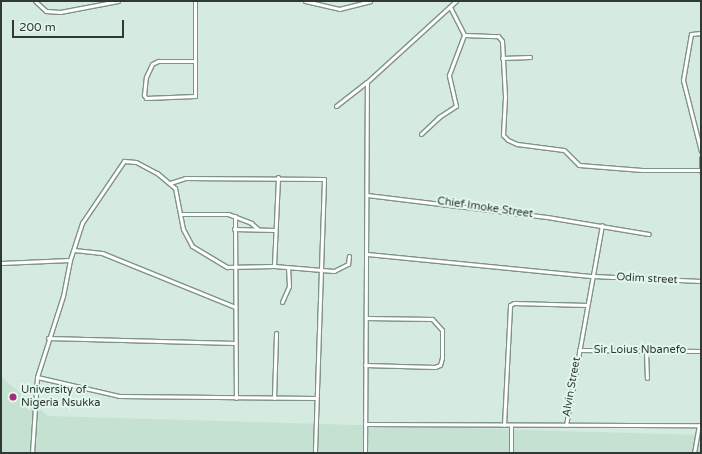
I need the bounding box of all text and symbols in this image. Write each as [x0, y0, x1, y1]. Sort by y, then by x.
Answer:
scale bar [14, 12, 126, 38]
text: 200 m [19, 20, 56, 34]
street label: Chief Imoke Street [436, 195, 534, 221]
street label: Odim street [616, 271, 678, 287]
street label: Sir Loius Nbanefo [594, 343, 686, 357]
street label: Alvin Street [560, 356, 584, 418]
place label: University of Nigeria Nsukka [21, 384, 100, 410]
marker: University of Nigeria Nsukka [8, 392, 18, 402]

